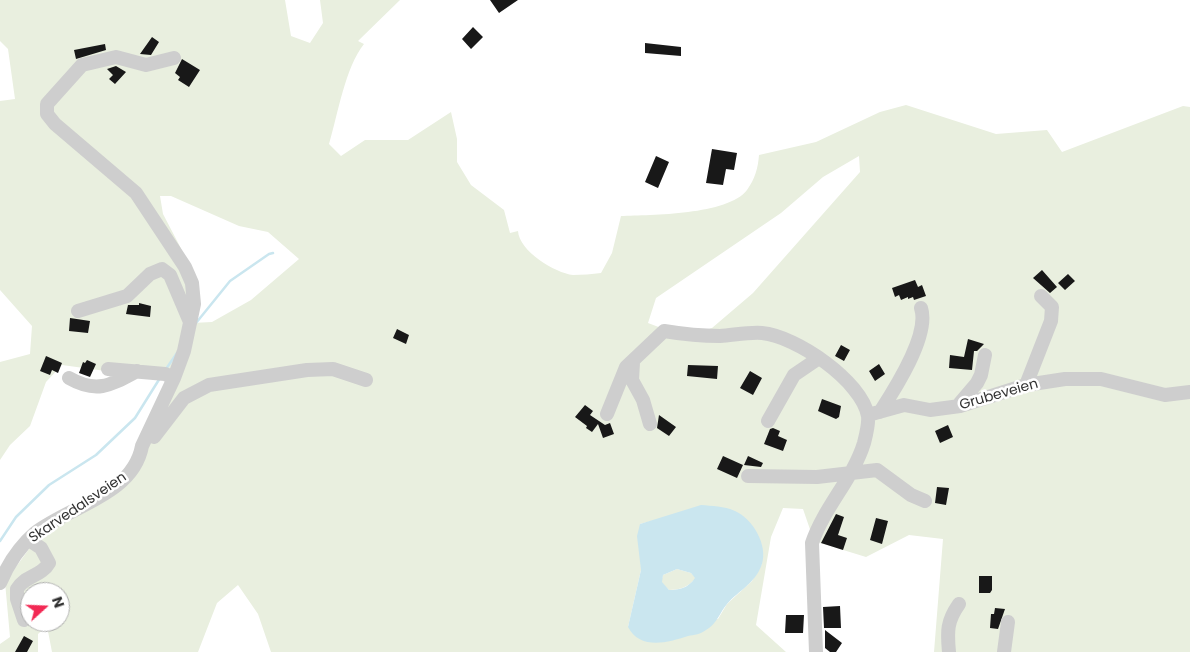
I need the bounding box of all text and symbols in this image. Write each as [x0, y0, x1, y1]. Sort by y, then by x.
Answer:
street label: Grubeveien [958, 376, 1040, 414]
street label: Skarvedalsveien [26, 469, 130, 547]
north arrow [20, 582, 70, 632]
text: N [47, 594, 69, 611]

